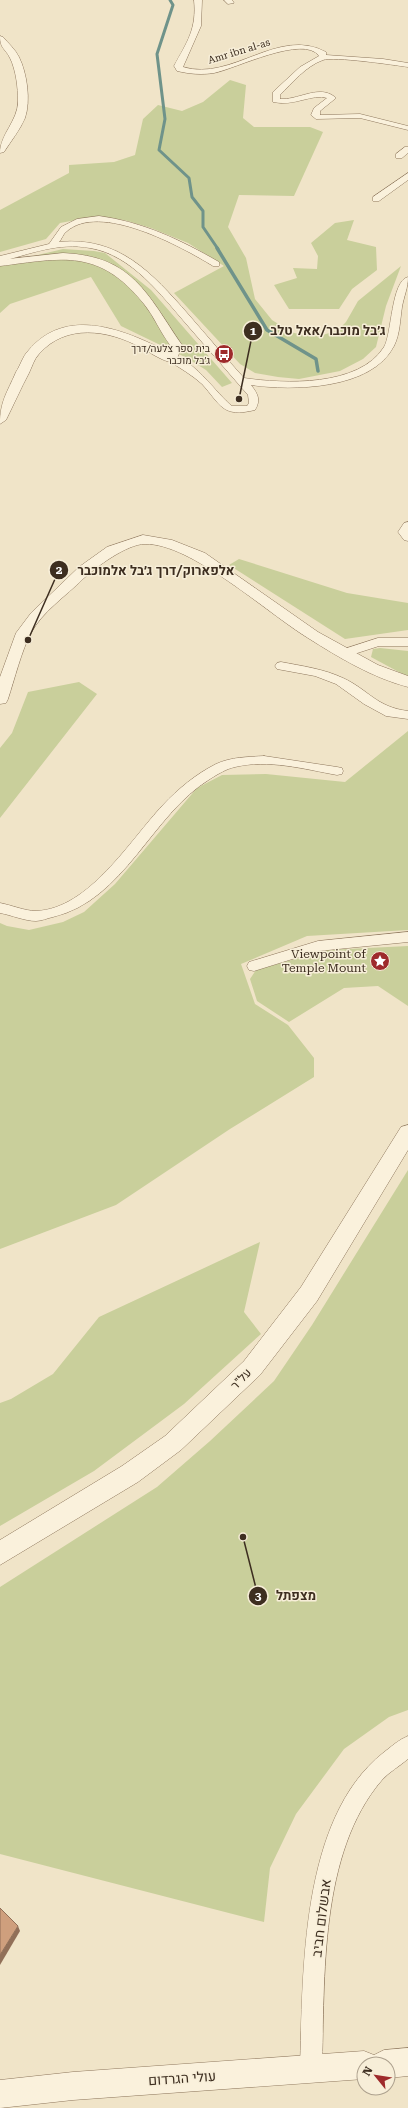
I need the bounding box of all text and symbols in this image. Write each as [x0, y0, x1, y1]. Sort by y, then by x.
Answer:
street label: Amr ibn al-as [207, 36, 272, 66]
callout: ג׳בל מוכבר/אאל טלב [243, 318, 394, 343]
text: ג׳בל מוכבר/אאל טלב [270, 323, 386, 338]
text: 1 [250, 324, 257, 338]
place label: בית ספר צלעה/דרך ג׳בל מוכבר [131, 343, 211, 366]
bus stop icon: בית ספר צלעה/דרך ג׳בל מוכבר [213, 343, 235, 365]
callout: אלפארוק/דרך ג׳בל אלמוכבר [49, 558, 242, 583]
text: 2 [56, 563, 63, 577]
text: אלפארוק/דרך ג׳בל אלמוכבר [77, 563, 235, 578]
place label: Viewpoint of Temple Mount [282, 947, 367, 975]
place icon: Viewpoint of Temple Mount [369, 950, 391, 972]
street label: על"ר [228, 1366, 254, 1392]
callout: מצפתל [248, 1583, 324, 1608]
text: מצפתל [276, 1588, 316, 1603]
text: 3 [255, 1589, 262, 1603]
street label: אבשלום חביב [308, 1878, 334, 1958]
north arrow [356, 2056, 396, 2096]
text: N [360, 2064, 376, 2078]
street label: עולי הגרדום [148, 2068, 216, 2088]

